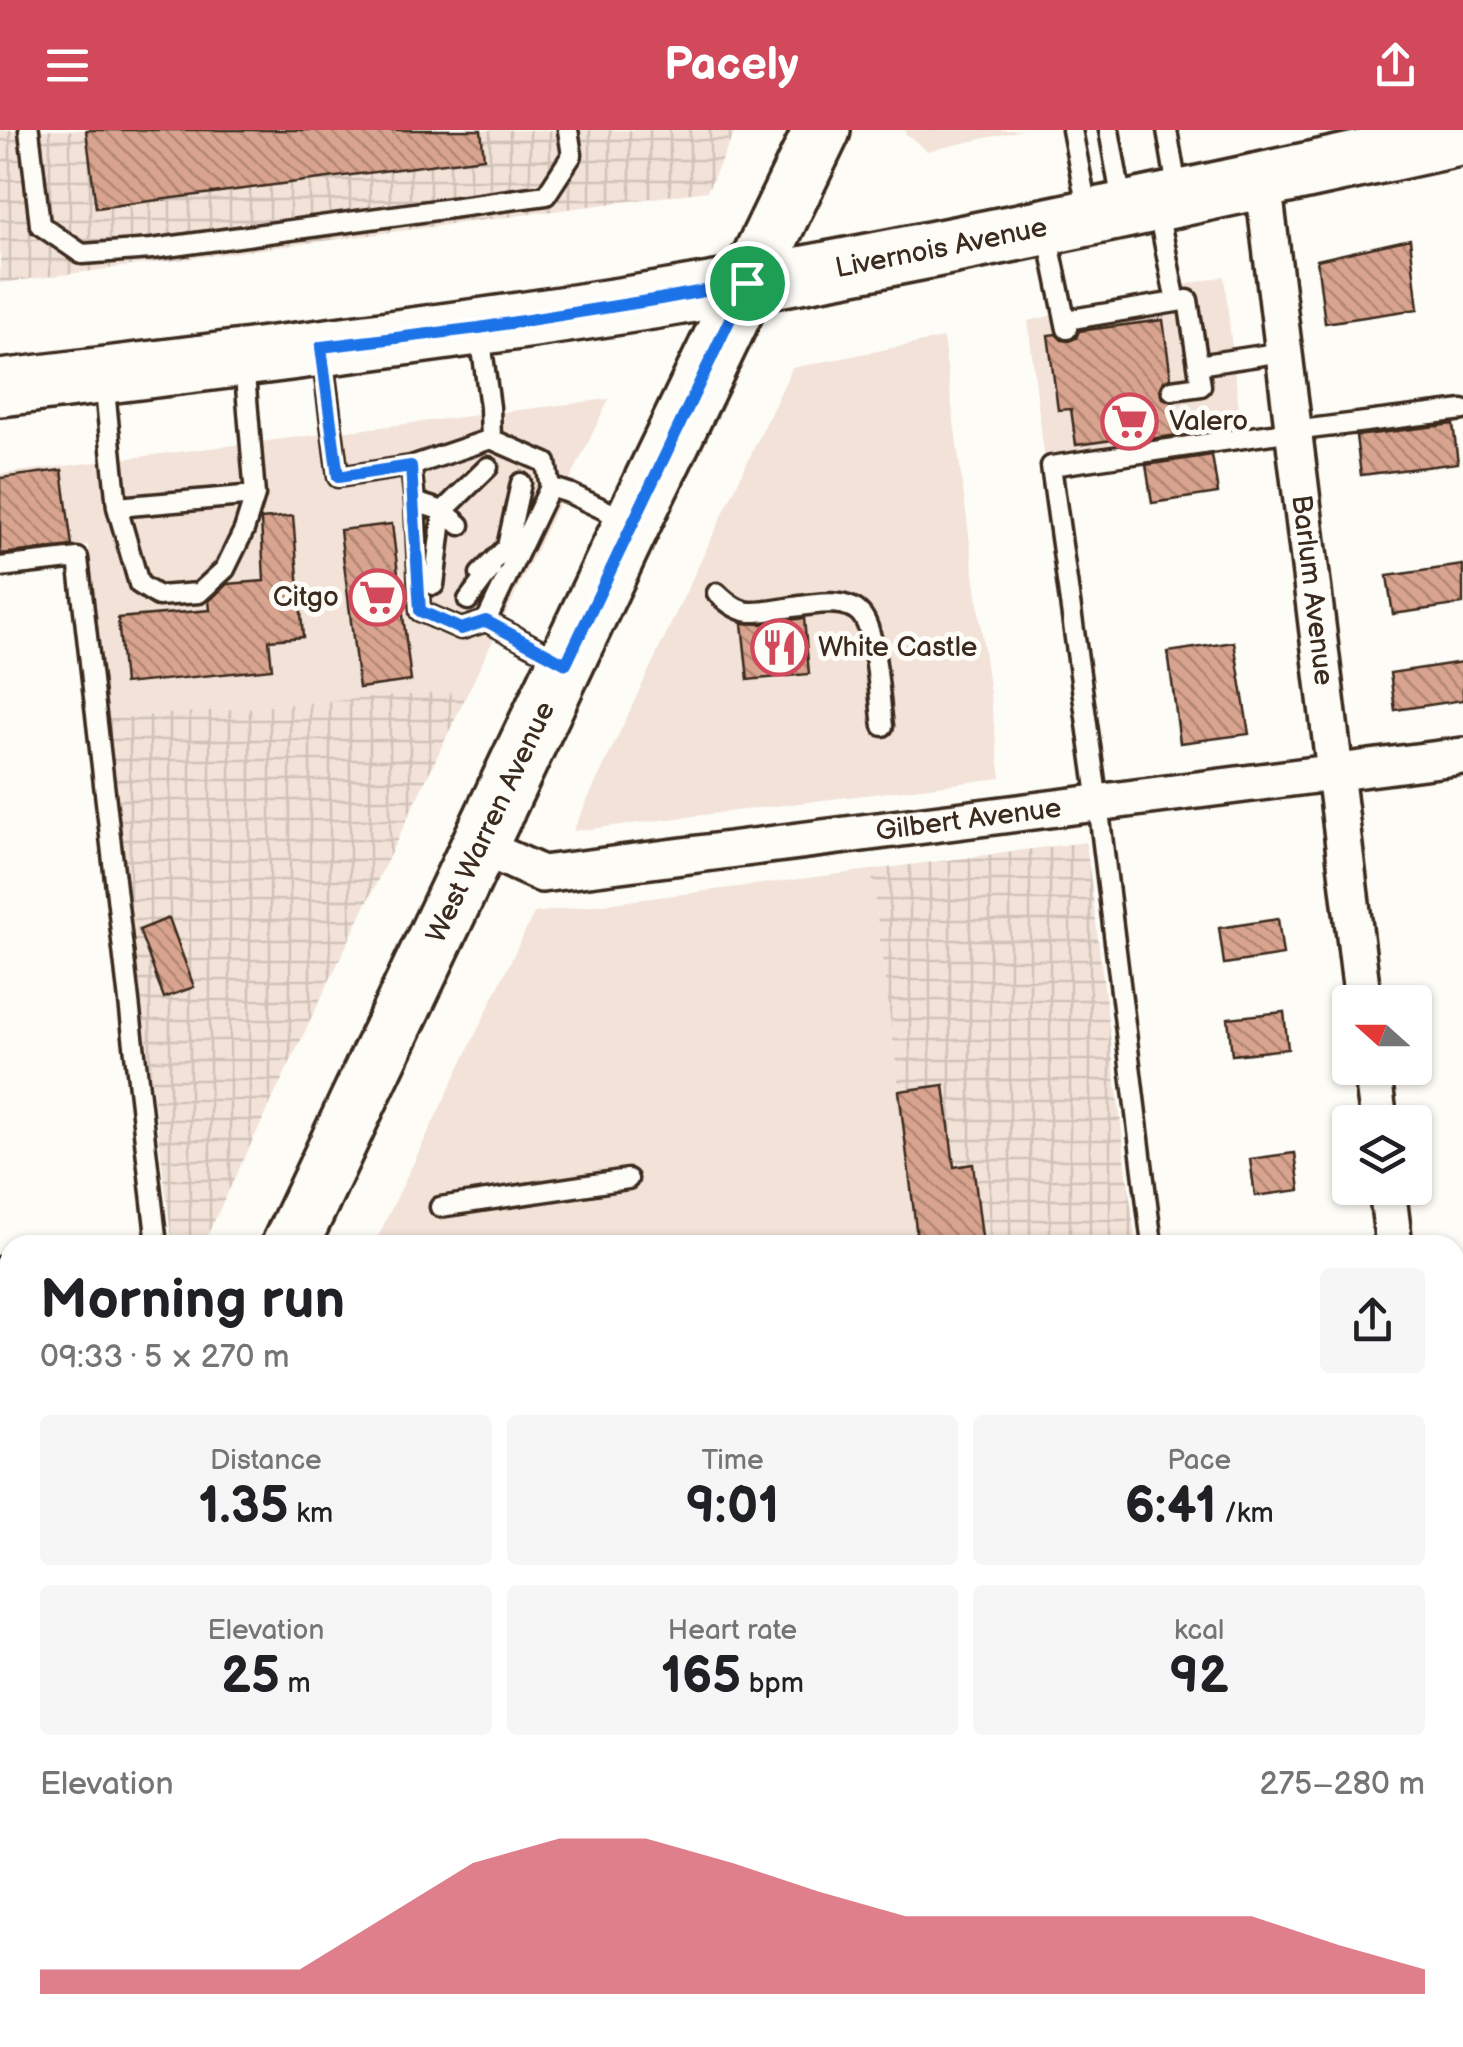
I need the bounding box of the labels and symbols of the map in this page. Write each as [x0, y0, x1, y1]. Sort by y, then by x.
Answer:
street label: Livernois Avenue [833, 210, 1050, 285]
pin [705, 241, 790, 326]
supermarket icon: Valero [1100, 391, 1160, 451]
place label: Valero [1169, 405, 1248, 438]
street label: Barlum Avenue [1285, 493, 1341, 687]
supermarket icon: Citgo [348, 567, 408, 627]
place label: Citgo [273, 581, 339, 614]
restaurant icon: White Castle [749, 617, 809, 677]
place label: White Castle [818, 631, 977, 664]
street label: West Warren Avenue [419, 696, 562, 948]
street label: Gilbert Avenue [874, 791, 1063, 848]
north arrow [1332, 985, 1432, 1085]

